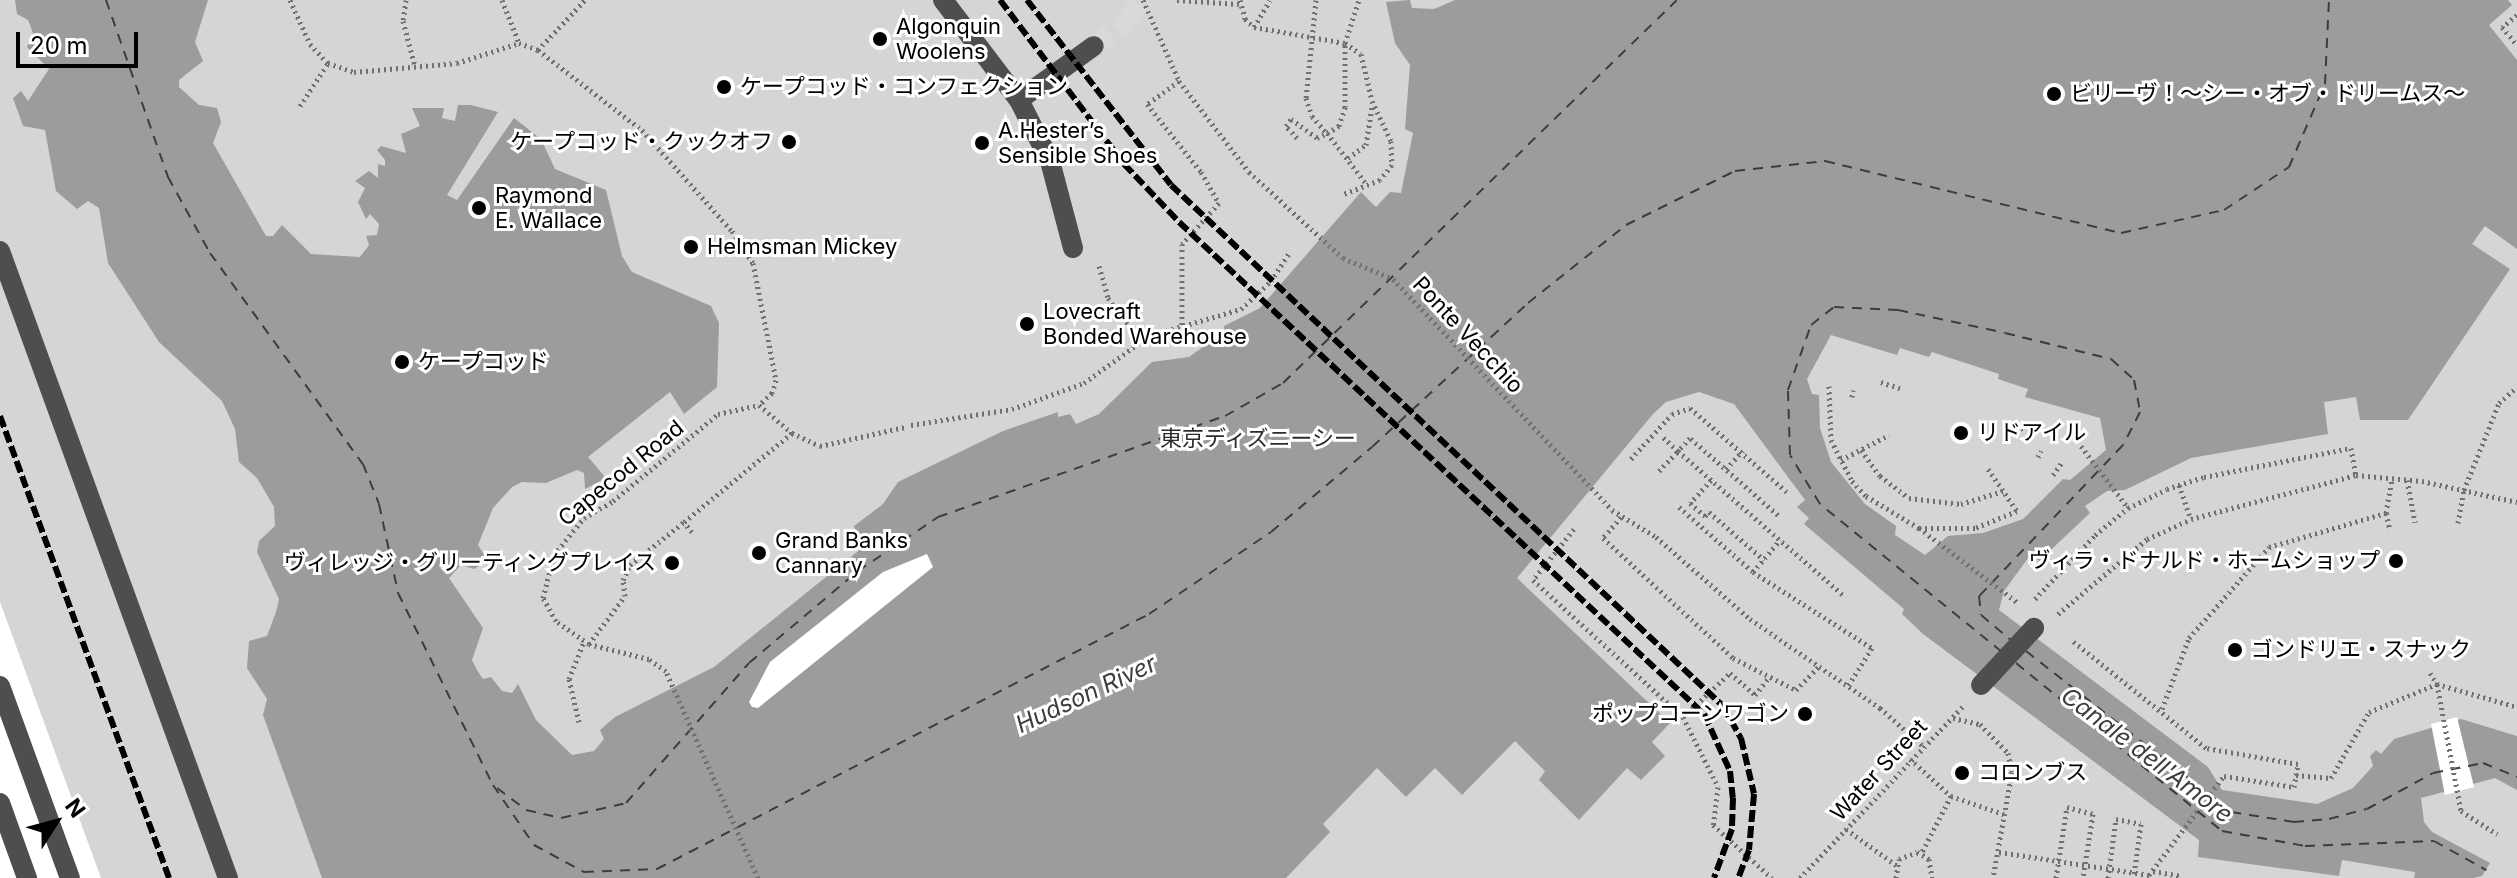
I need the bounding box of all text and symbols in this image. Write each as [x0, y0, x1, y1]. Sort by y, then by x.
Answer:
place label: Algonquin Woolens [896, 13, 1001, 64]
scale bar [20, 16, 142, 66]
marker: Algonquin Woolens [871, 30, 889, 48]
text: 20 m [30, 31, 88, 60]
place label: ケープコッド・コンフェクション [740, 74, 1070, 100]
marker: ケープコッド・コンフェクション [715, 78, 733, 96]
place label: ビリーヴ！～シー・オブ・ドリームス～ [2070, 81, 2466, 107]
marker: ビリーヴ！～シー・オブ・ドリームス～ [2045, 85, 2063, 103]
place label: A.Hester’s Sensible Shoes [998, 117, 1157, 168]
place label: ケープコッド・クックオフ [509, 129, 773, 155]
marker: ケープコッド・クックオフ [780, 133, 798, 151]
marker: A.Hester’s Sensible Shoes [973, 134, 991, 152]
place label: Raymond E. Wallace [495, 182, 602, 234]
marker: Raymond E. Wallace [470, 199, 488, 217]
place label: Helmsman Mickey [707, 234, 897, 260]
marker: Helmsman Mickey [682, 238, 700, 256]
street label: Ponte Vecchio [1407, 271, 1529, 399]
place label: Lovecraft Bonded Warehouse [1043, 298, 1247, 350]
marker: Lovecraft Bonded Warehouse [1018, 315, 1036, 333]
place label: ケープコッド [418, 349, 550, 375]
marker: ケープコッド [393, 353, 411, 371]
street label: Capecod Road [553, 415, 689, 531]
place label: リドアイル [1977, 420, 2087, 446]
marker: リドアイル [1952, 424, 1970, 442]
park label: 東京ディズニーシー [1159, 426, 1357, 452]
place label: Grand Banks Cannary [775, 527, 908, 578]
marker: Grand Banks Cannary [750, 544, 768, 562]
place label: ヴィラ・ドナルド・ホームショップ [2028, 548, 2380, 574]
place label: ヴィレッジ・グリーティングプレイス [282, 550, 656, 576]
marker: ヴィラ・ドナルド・ホームショップ [2387, 552, 2405, 570]
marker: ヴィレッジ・グリーティングプレイス [663, 554, 681, 572]
place label: ゴンドリエ・スナック [2251, 637, 2471, 663]
marker: ゴンドリエ・スナック [2226, 641, 2244, 659]
water label: Hudson River [1011, 649, 1161, 739]
water label: Canale dell'Amore [2055, 681, 2239, 829]
place label: ポップコーンワゴン [1591, 701, 1789, 727]
marker: ポップコーンワゴン [1796, 705, 1814, 723]
street label: Water Street [1825, 714, 1933, 826]
place label: コロンブス [1978, 760, 2088, 786]
marker: コロンブス [1953, 764, 1971, 782]
north arrow [16, 782, 96, 862]
text: N [60, 793, 91, 822]

